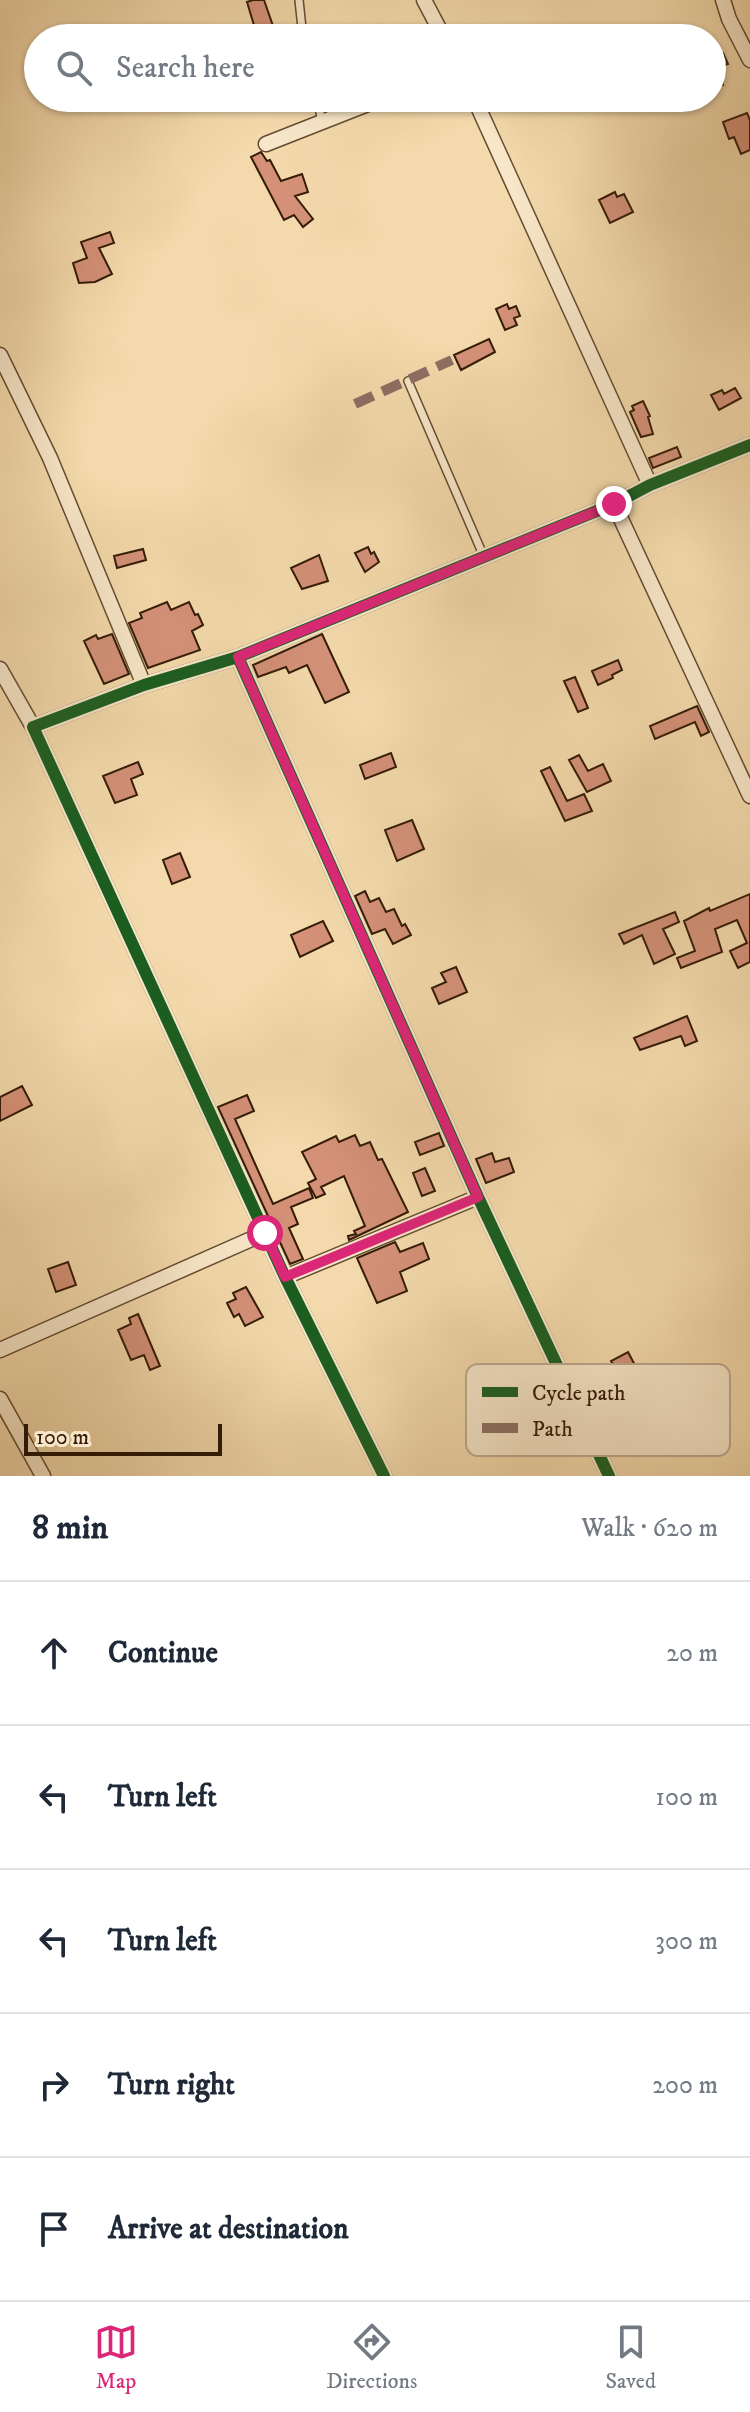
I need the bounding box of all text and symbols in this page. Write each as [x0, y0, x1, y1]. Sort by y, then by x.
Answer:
search box [24, 24, 726, 112]
icon: search [52, 46, 96, 90]
text: Search here [116, 50, 255, 87]
route end [596, 486, 632, 522]
route start [247, 1215, 283, 1251]
legend [466, 1364, 730, 1456]
text: Cycle path [532, 1380, 626, 1407]
text: Path [532, 1416, 573, 1443]
scale bar [24, 1420, 222, 1456]
text: 100 m [36, 1424, 89, 1451]
text: 8 min [32, 1507, 108, 1549]
text: Walk · 620 m [581, 1512, 718, 1545]
icon: ahead [32, 1631, 76, 1675]
text: Continue [108, 1635, 218, 1672]
text: 20 m [666, 1637, 718, 1670]
icon: left [32, 1775, 76, 1819]
text: Turn left [108, 1779, 217, 1816]
text: 100 m [655, 1781, 718, 1814]
icon: left [32, 1919, 76, 1963]
text: Turn left [108, 1923, 217, 1960]
text: 300 m [655, 1925, 718, 1958]
icon: right [32, 2063, 76, 2107]
text: Turn right [108, 2067, 235, 2104]
text: 200 m [652, 2069, 718, 2102]
icon: arrive [32, 2207, 76, 2251]
text: Arrive at destination [108, 2211, 349, 2248]
tab: Map [94, 2320, 138, 2395]
tab: Directions [326, 2320, 417, 2395]
tab: Saved [605, 2320, 656, 2395]

